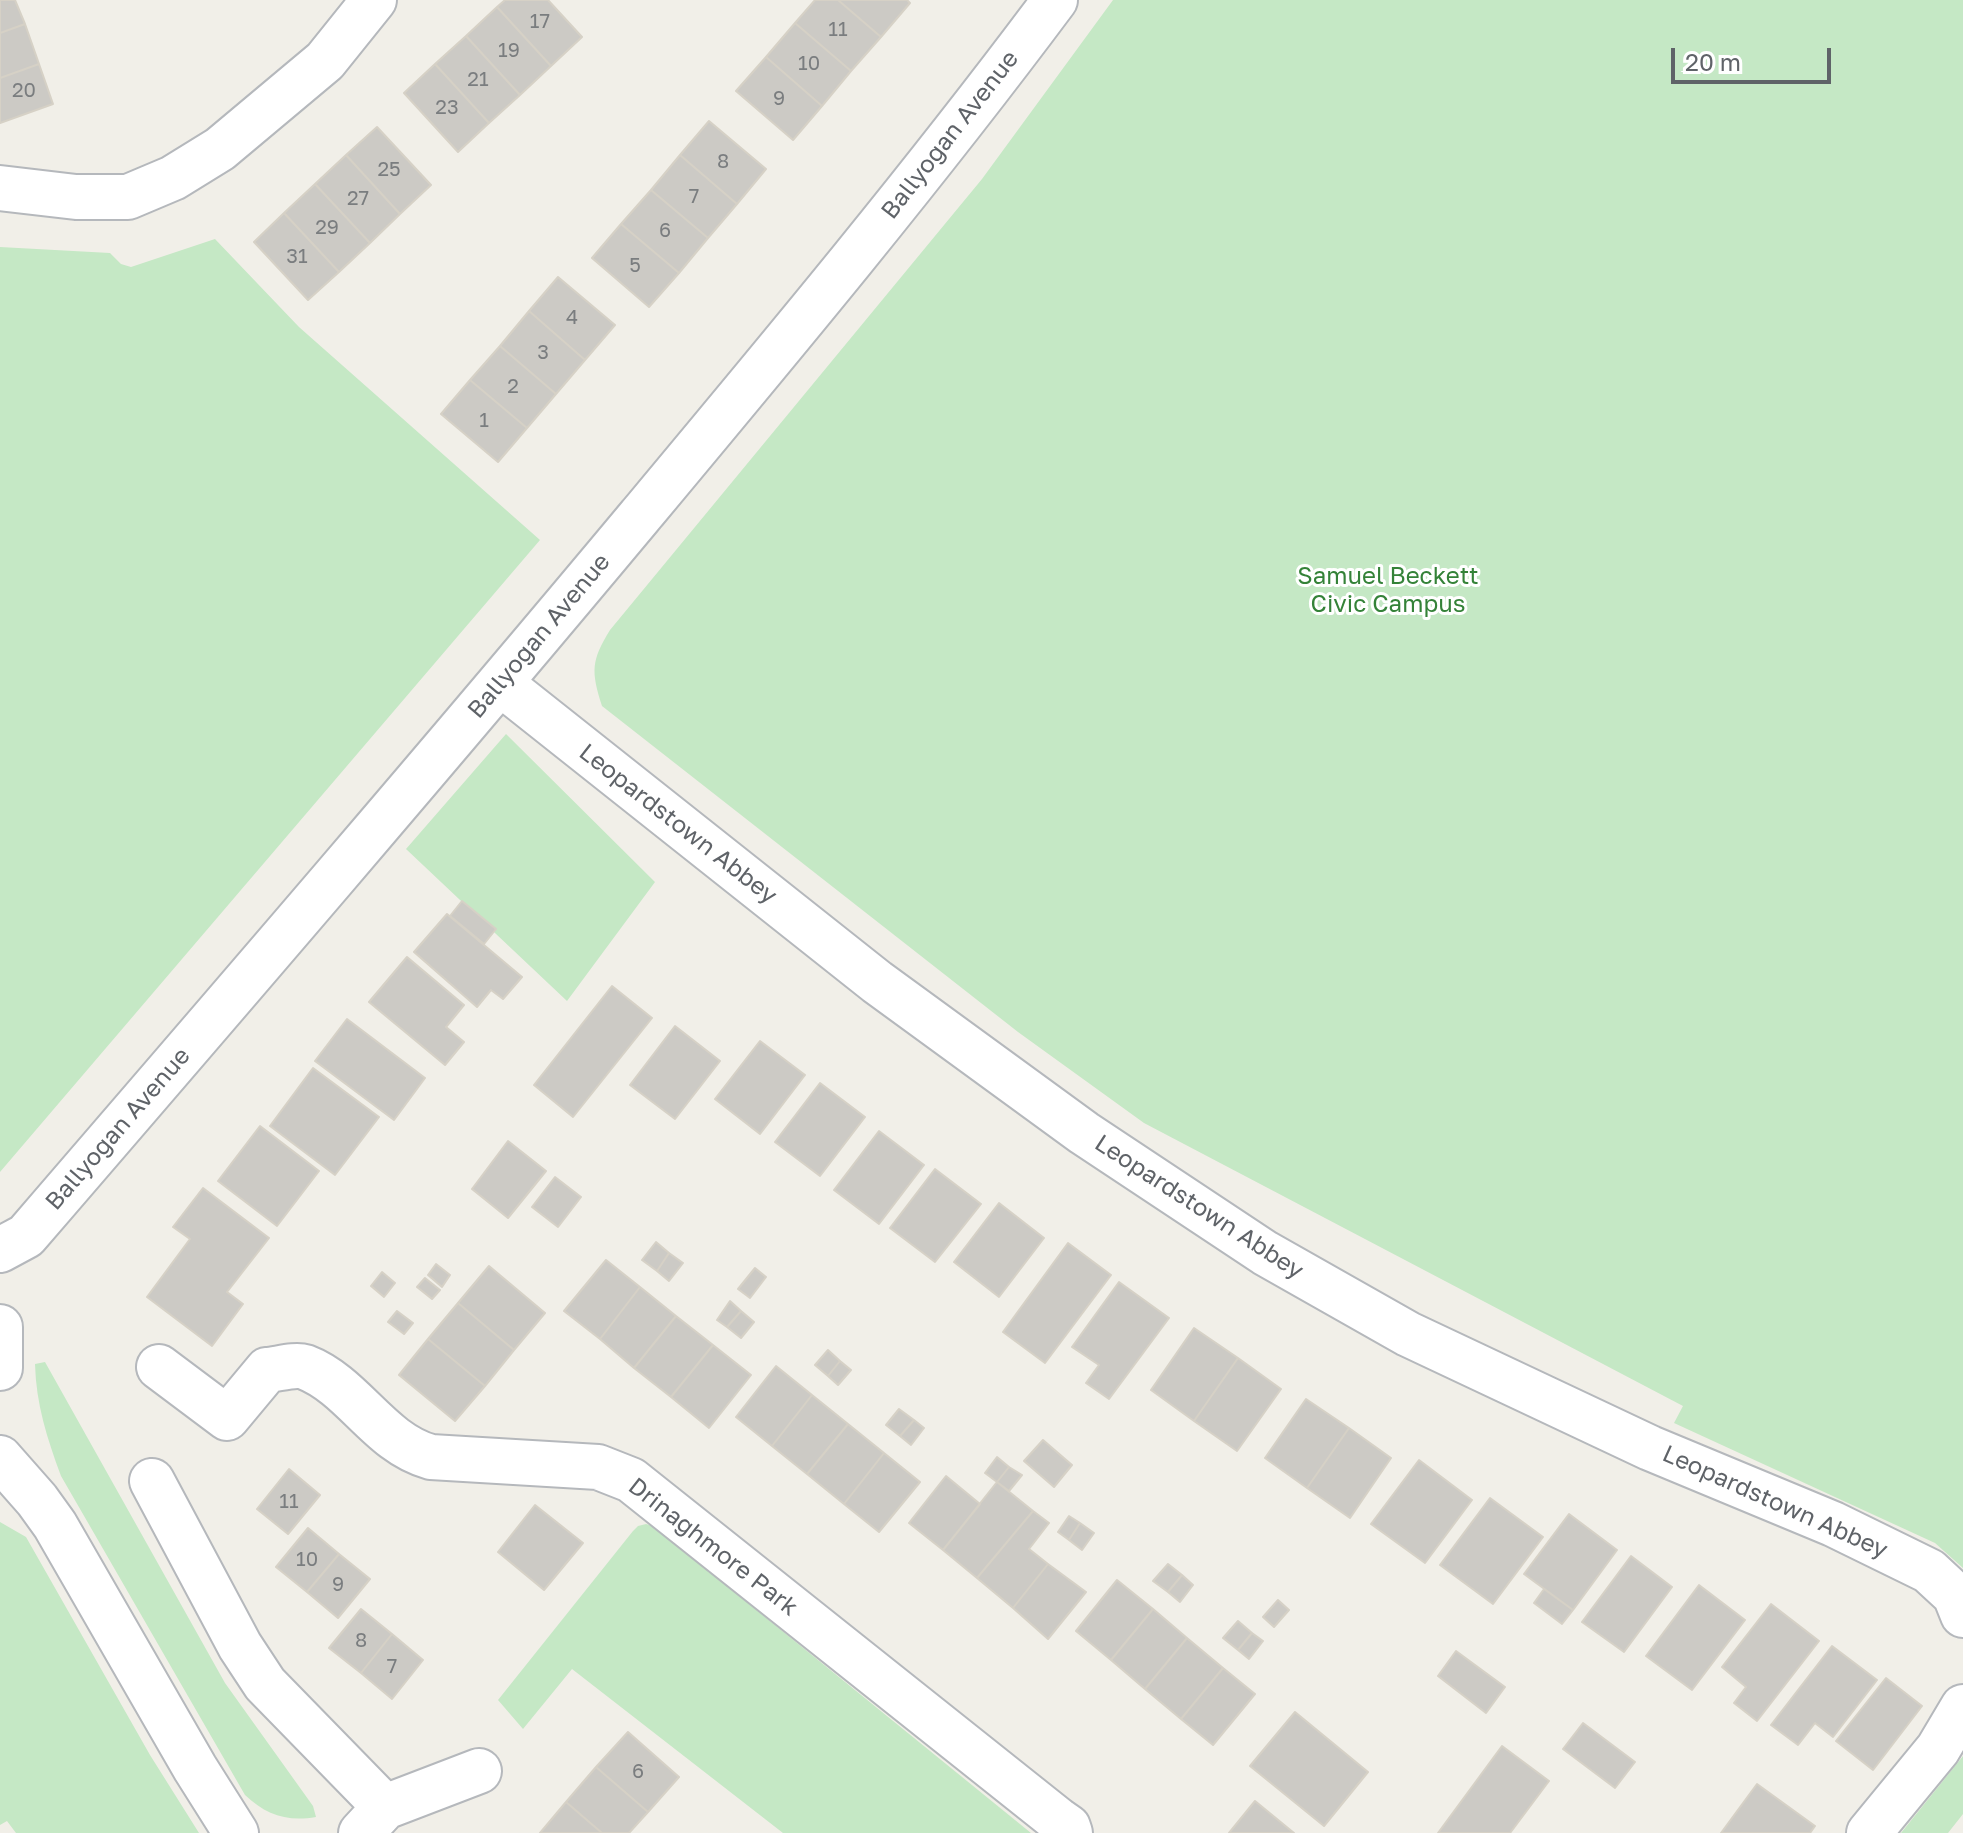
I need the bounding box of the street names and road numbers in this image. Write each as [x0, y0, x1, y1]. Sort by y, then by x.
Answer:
street label: Ballyogan Avenue [875, 45, 1025, 225]
street label: Ballyogan Avenue [462, 548, 616, 724]
street label: Leopardstown Abbey [573, 738, 783, 910]
street label: Ballyogan Avenue [40, 1042, 196, 1216]
street label: Leopardstown Abbey [1089, 1129, 1309, 1285]
street label: Leopardstown Abbey [1658, 1439, 1892, 1565]
street label: Drinaghmore Park [623, 1472, 803, 1622]

